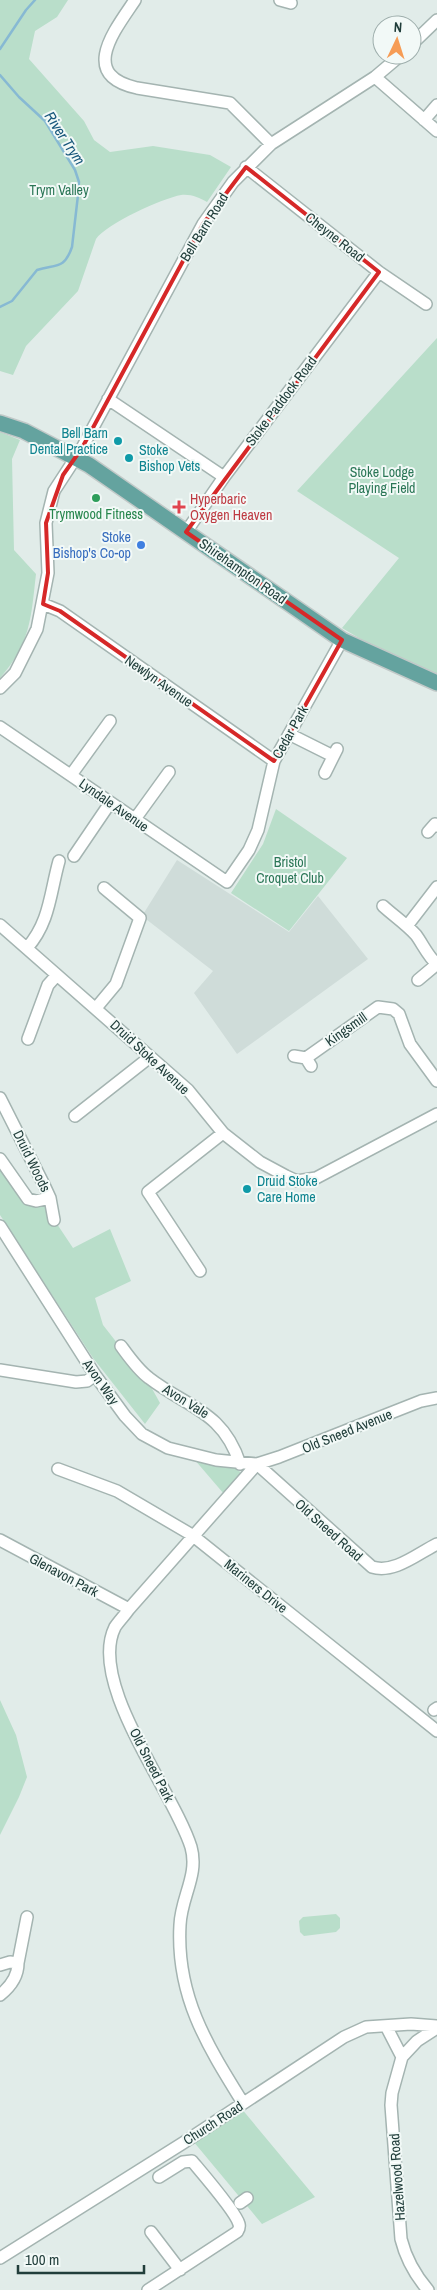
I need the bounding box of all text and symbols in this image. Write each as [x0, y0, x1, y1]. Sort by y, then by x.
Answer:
north arrow [372, 15, 422, 65]
text: N [393, 18, 403, 36]
water label: River Trym [40, 107, 90, 169]
park label: Trym Valley [29, 181, 89, 199]
street label: Bell Barn Road [176, 189, 232, 265]
street label: Cheyne Road [302, 208, 368, 266]
street label: Stoke Paddock Road [241, 353, 321, 449]
place label: Bell Barn Dental Practice [30, 424, 108, 458]
marker: Bell Barn Dental Practice [112, 435, 124, 447]
place label: Stoke Bishop Vets [139, 441, 201, 475]
marker: Stoke Bishop Vets [123, 452, 135, 464]
park label: Stoke Lodge Playing Field [348, 463, 416, 497]
place label: Hyperbaric Oxygen Heaven [190, 490, 272, 524]
marker: Trymwood Fitness [90, 492, 102, 504]
marker: Hyperbaric Oxygen Heaven [172, 500, 186, 514]
place label: Trymwood Fitness [49, 505, 143, 523]
place label: Stoke Bishop's Co-op [53, 528, 131, 562]
street label: Shirehampton Road [196, 534, 290, 608]
marker: Stoke Bishop's Co-op [135, 539, 147, 551]
street label: Newlyn Avenue [122, 651, 196, 711]
street label: Cedar Park [268, 702, 312, 762]
street label: Lyndale Avenue [76, 774, 152, 836]
park label: Bristol Croquet Club [256, 853, 324, 887]
street label: Kingsmill [321, 1008, 371, 1050]
street label: Druid Stoke Avenue [107, 1016, 193, 1098]
street label: Druid Woods [9, 1127, 55, 1195]
place label: Druid Stoke Care Home [257, 1172, 318, 1206]
marker: Druid Stoke Care Home [241, 1183, 253, 1195]
street label: Avon Way [78, 1355, 123, 1409]
street label: Avon Vale [159, 1379, 213, 1422]
street label: Old Sneed Avenue [299, 1405, 395, 1457]
street label: Old Sneed Road [291, 1495, 367, 1565]
street label: Glenavon Park [26, 1549, 102, 1601]
street label: Mariners Drive [221, 1555, 291, 1617]
street label: Old Sneed Park [126, 1725, 179, 1805]
street label: Church Road [180, 2097, 246, 2149]
street label: Hazelwood Road [385, 2133, 409, 2221]
scale bar [18, 2242, 144, 2274]
text: 100 m [25, 2249, 59, 2270]

